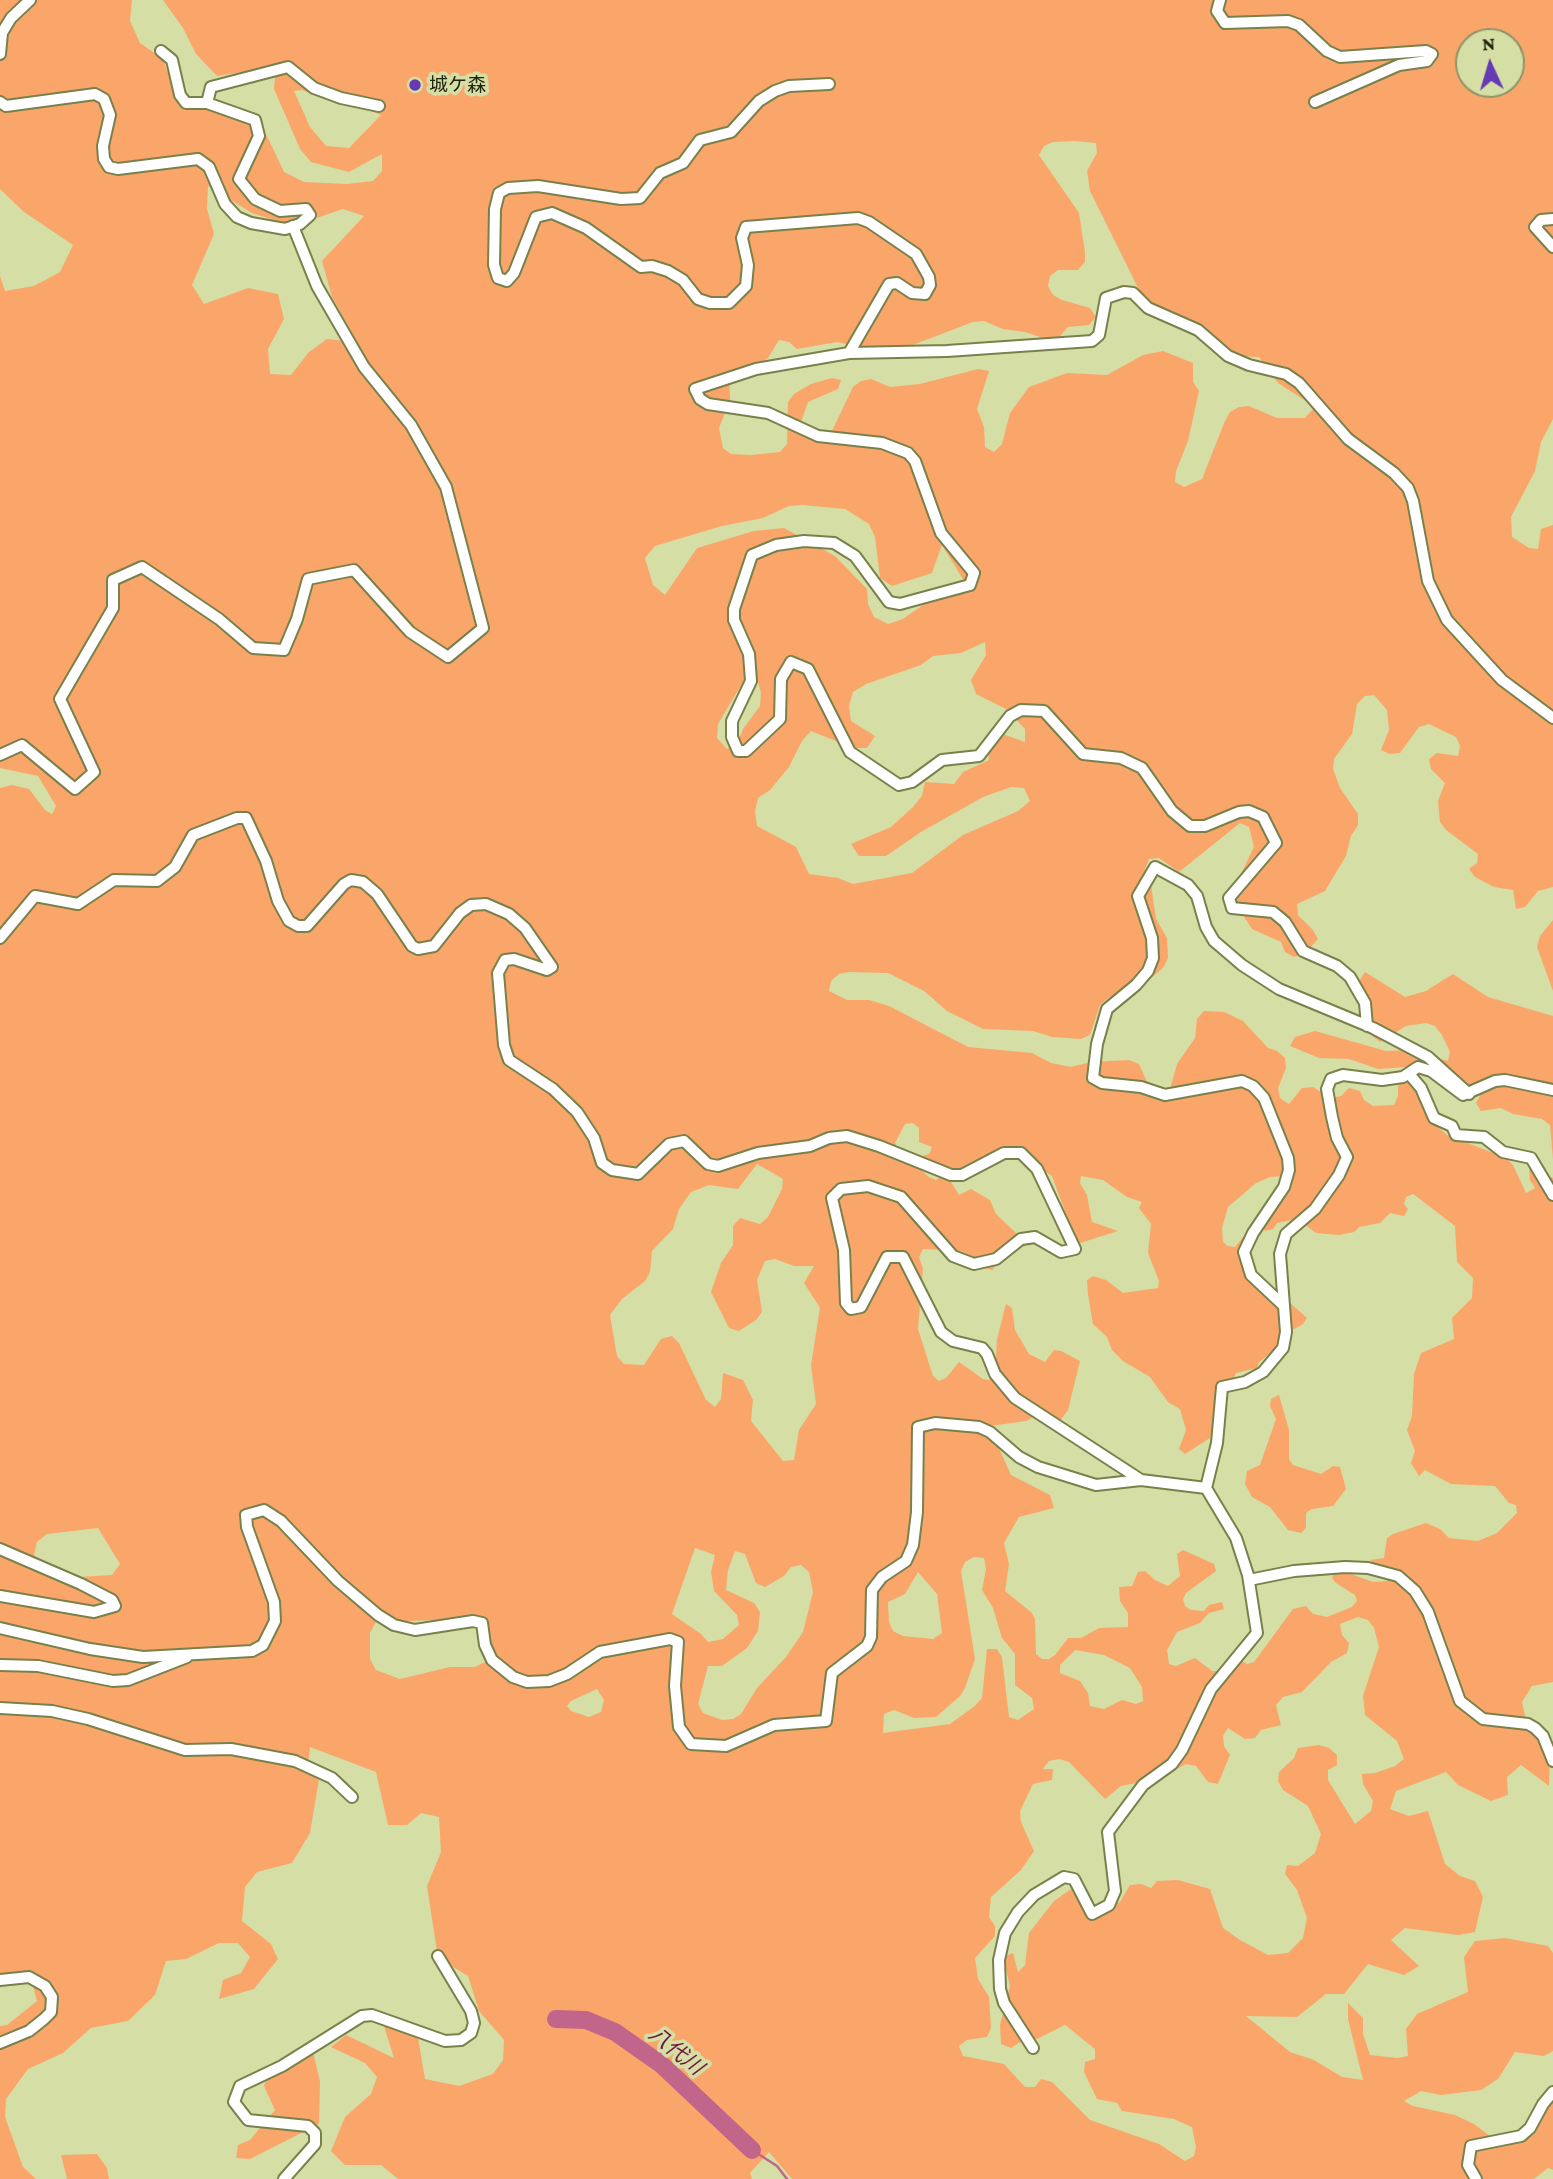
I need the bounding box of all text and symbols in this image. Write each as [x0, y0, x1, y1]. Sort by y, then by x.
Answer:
north arrow [1455, 28, 1525, 98]
text: N [1481, 33, 1496, 54]
place label: 城ケ森 [429, 74, 486, 96]
marker: 城ケ森 [407, 77, 423, 93]
water label: 八代川 [644, 2021, 708, 2081]

